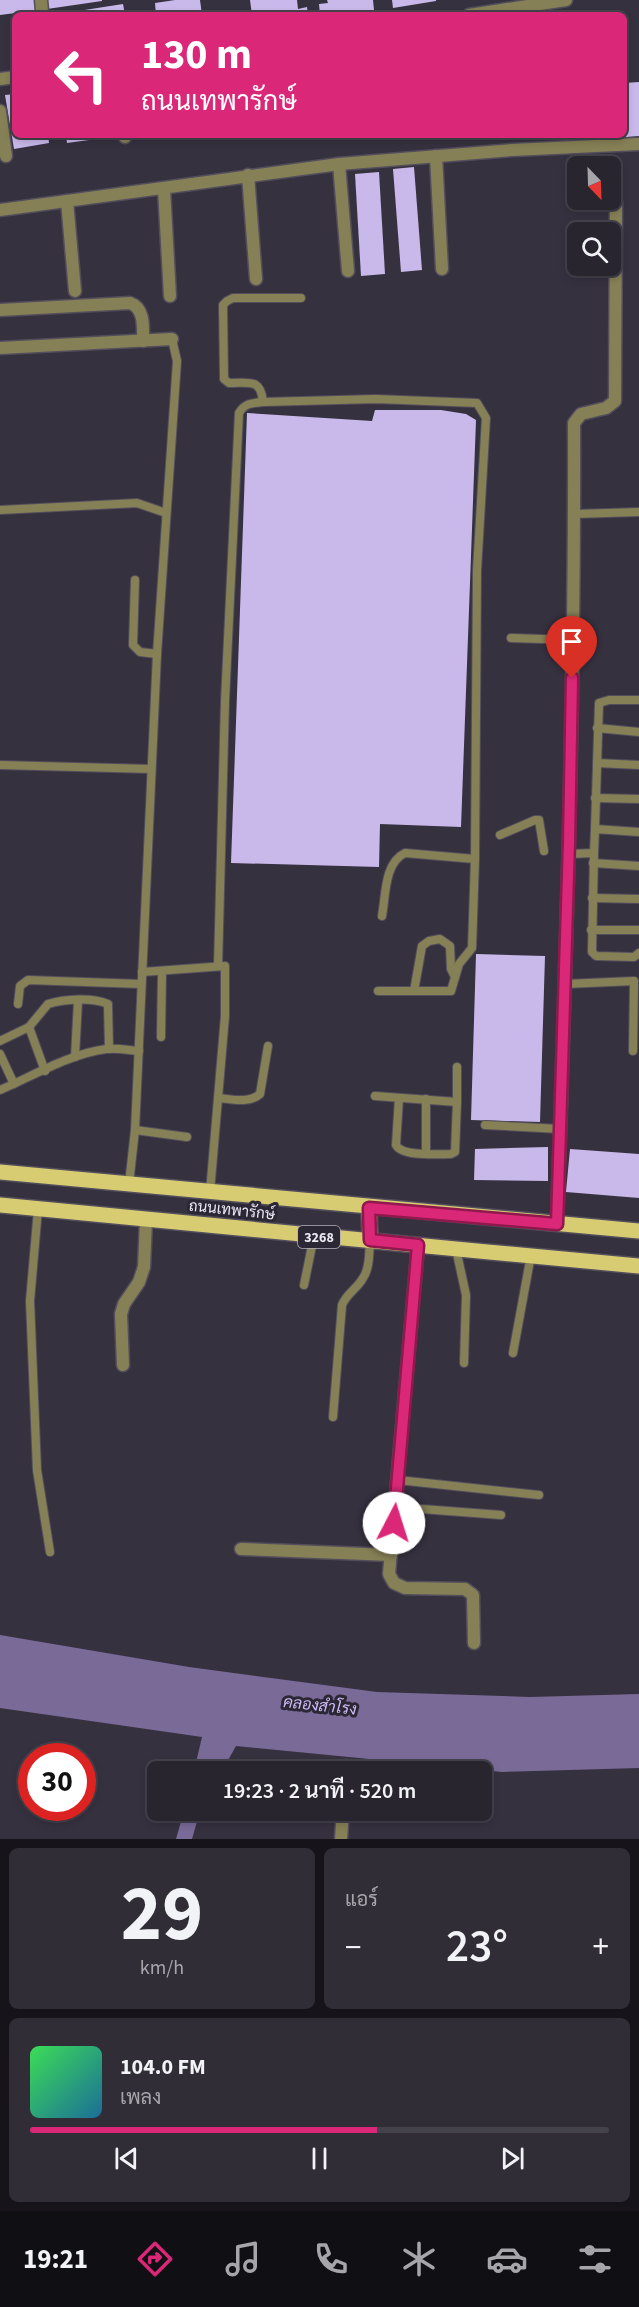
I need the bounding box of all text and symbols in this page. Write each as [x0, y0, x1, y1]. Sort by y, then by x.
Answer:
text: 130 m [141, 25, 252, 85]
icon: left [42, 36, 120, 114]
text: ถนนเทพารักษ์ [141, 82, 297, 121]
north arrow [567, 156, 621, 210]
map controls [567, 156, 621, 276]
button: search [567, 222, 621, 276]
pin [546, 616, 597, 678]
icon: arrive [555, 625, 588, 658]
street label: ถนนเทพารักษ์ [188, 1196, 277, 1226]
road number: 3268 [298, 1226, 340, 1248]
position arrow [362, 1491, 426, 1555]
water label: คลองสำโรง [282, 1690, 358, 1721]
speed limit sign: 30 [18, 1743, 96, 1821]
text: 19:23 · 2 นาที · 520 m [223, 1775, 416, 1807]
text: 29 [121, 1859, 203, 1970]
text: แอร์ [345, 1886, 378, 1914]
text: 23° [446, 1915, 508, 1979]
text: − [345, 1924, 361, 1971]
text: + [593, 1924, 609, 1971]
text: km/h [140, 1954, 184, 1982]
text: 104.0 FM [120, 2051, 206, 2083]
text: เพลง [120, 2084, 161, 2112]
icon: previous [110, 2142, 143, 2175]
icon: pause [303, 2142, 336, 2175]
icon: next [496, 2142, 529, 2175]
icon: directions [134, 2238, 176, 2280]
icon: music [222, 2238, 264, 2280]
icon: phone [310, 2238, 352, 2280]
icon: climate [398, 2238, 440, 2280]
icon: car [486, 2238, 528, 2280]
icon: filters [574, 2238, 616, 2280]
text: 19:21 [23, 2240, 88, 2279]

